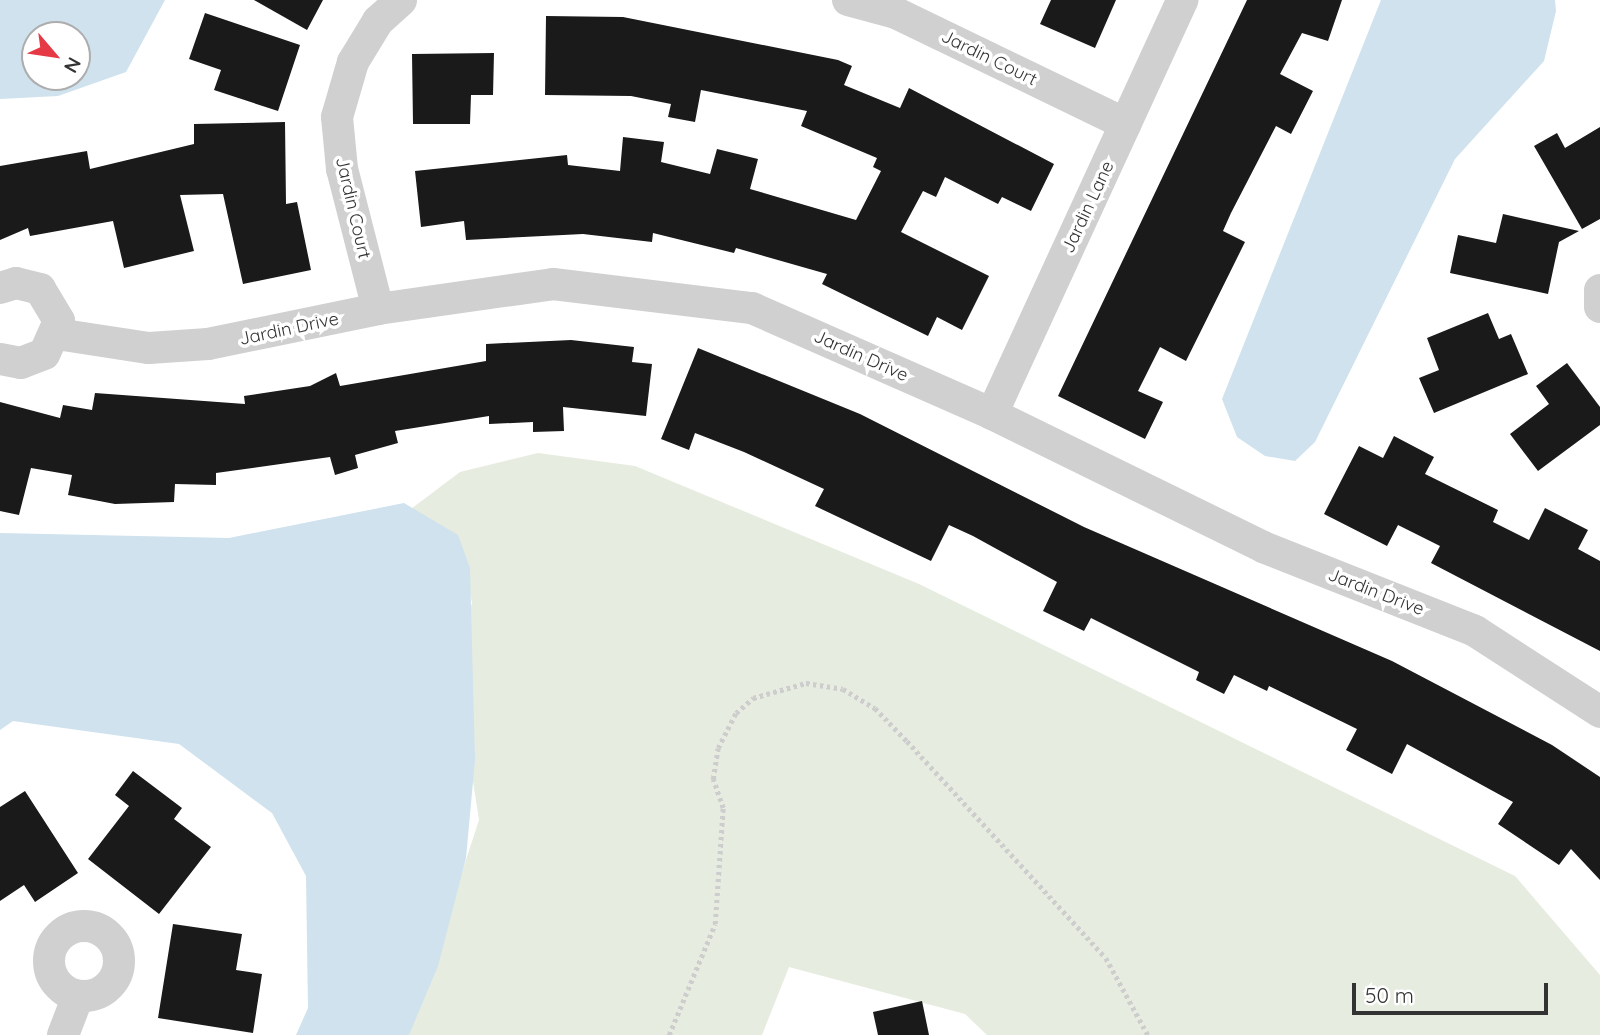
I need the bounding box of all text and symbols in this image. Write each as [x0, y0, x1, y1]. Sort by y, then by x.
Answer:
north arrow [21, 21, 91, 91]
street label: Jardin Court [938, 26, 1040, 90]
text: N [59, 53, 86, 77]
street label: Jardin Court [331, 155, 375, 261]
street label: Jardin Lane [1057, 158, 1119, 256]
street label: Jardin Drive [237, 308, 341, 350]
street label: Jardin Drive [810, 326, 912, 386]
street label: Jardin Drive [1325, 564, 1427, 620]
scale bar [1355, 968, 1551, 1012]
text: 50 m [1365, 982, 1414, 1008]

